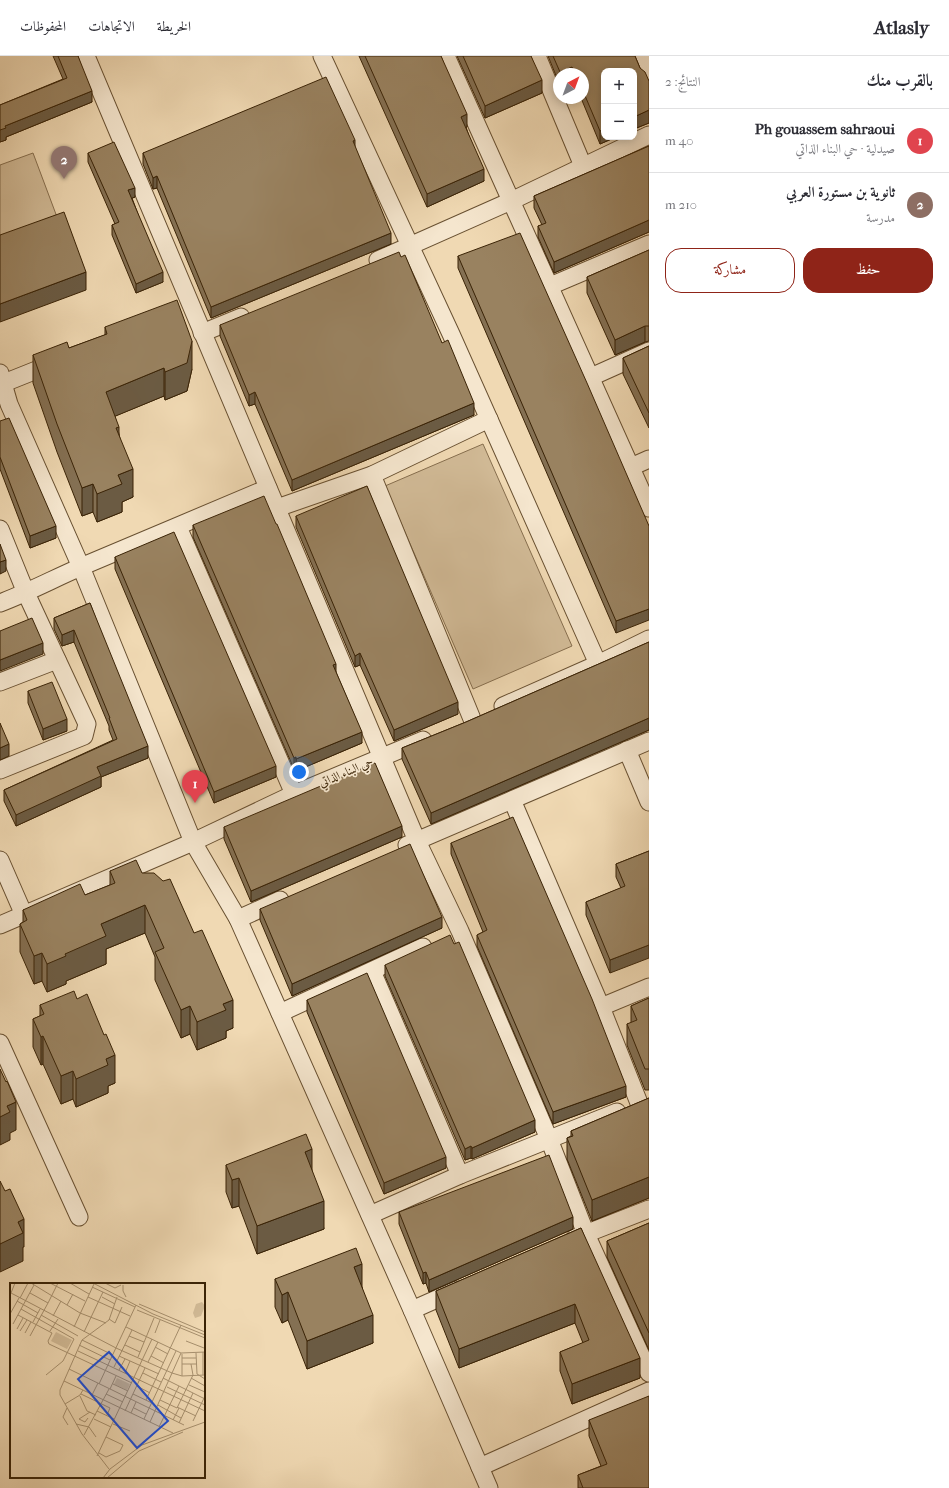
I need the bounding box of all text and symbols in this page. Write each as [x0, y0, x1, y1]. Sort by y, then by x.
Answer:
text: Atlasly [874, 17, 929, 39]
text: المحفوظات [20, 18, 66, 35]
text: الاتجاهات [88, 18, 135, 35]
text: الخريطة [157, 18, 191, 35]
north arrow [553, 68, 589, 104]
map controls [601, 68, 637, 140]
button: + [601, 68, 637, 104]
text: بالقرب منك [867, 70, 933, 90]
text: النتائج: 2 [665, 74, 700, 89]
button: − [601, 104, 637, 140]
text: Ph gouassem sahraoui [755, 120, 895, 138]
text: 40 m [665, 133, 693, 148]
text: 1 [918, 133, 922, 148]
text: صيدلية · حي البناء الذاتي [796, 141, 895, 156]
pin: 2 [51, 146, 77, 179]
text: ثانوية بن مستورة العربي [786, 183, 895, 201]
text: 210 m [665, 197, 697, 212]
text: 2 [917, 197, 923, 212]
text: مدرسة [866, 210, 895, 225]
button: مشاركة [665, 248, 795, 293]
button: حفظ [803, 248, 933, 293]
street label: حي البناء الذاتي [317, 754, 376, 792]
your location [289, 762, 309, 782]
pin: 1 [182, 770, 208, 803]
inset map [10, 1283, 205, 1478]

